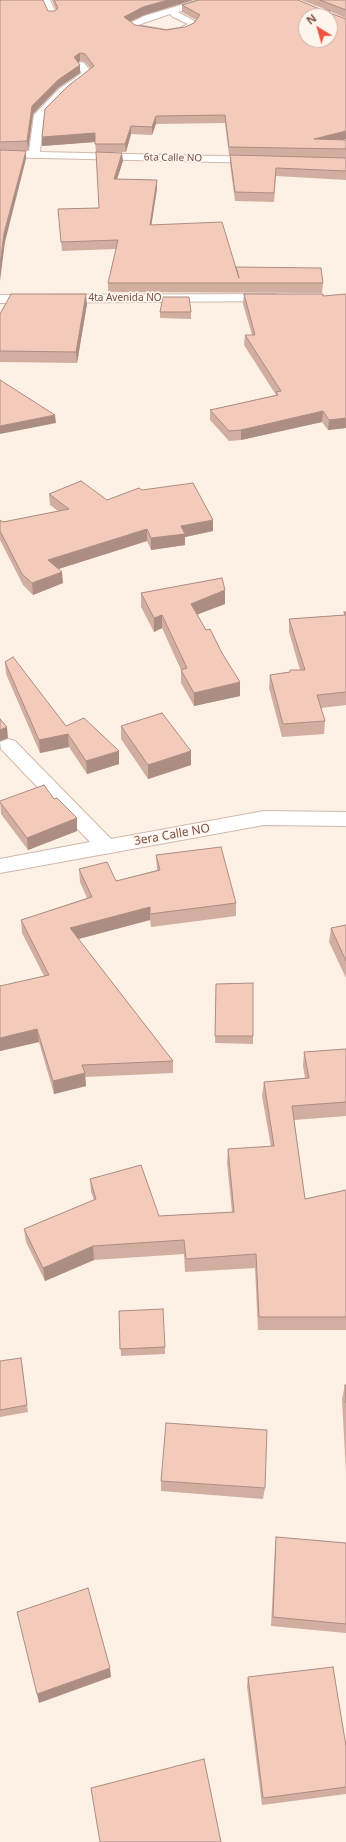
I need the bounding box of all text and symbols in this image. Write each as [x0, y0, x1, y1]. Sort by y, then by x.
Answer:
north arrow [298, 8, 338, 48]
text: N [303, 10, 319, 28]
street label: 6ta Calle NO [144, 151, 202, 165]
street label: 4ta Avenida NO [88, 292, 162, 304]
street label: 3era Calle NO [133, 821, 211, 849]

